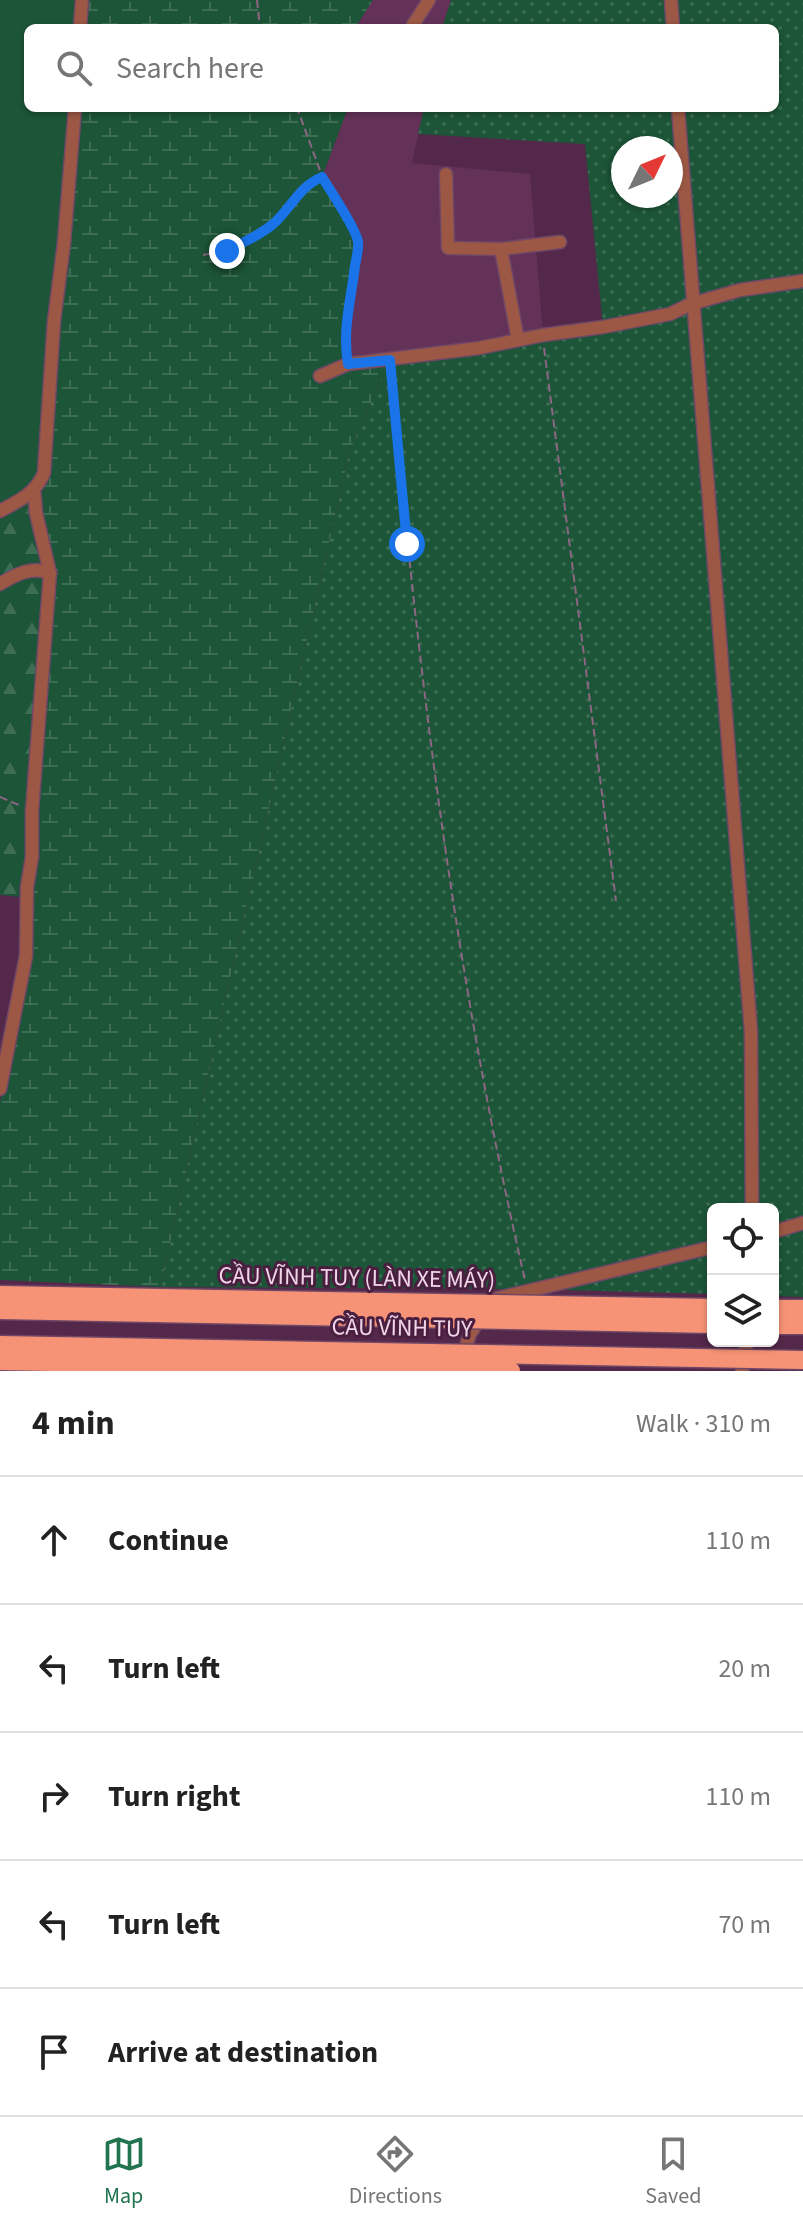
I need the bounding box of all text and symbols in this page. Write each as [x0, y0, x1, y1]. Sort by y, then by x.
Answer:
search box [24, 24, 779, 112]
icon: search [52, 46, 96, 90]
text: Search here [116, 47, 264, 90]
north arrow [611, 136, 683, 208]
route end [209, 233, 245, 269]
route start [389, 526, 425, 562]
map controls [707, 1203, 779, 1347]
button: locate [707, 1203, 779, 1275]
street label: CẦU VĨNH TUY (LÀN XE MÁY) [218, 1258, 496, 1298]
button: layers [707, 1275, 779, 1347]
street label: CẦU VĨNH TUY [331, 1309, 473, 1347]
text: 4 min [32, 1399, 115, 1448]
text: Walk · 310 m [636, 1405, 771, 1442]
icon: ahead [32, 1518, 76, 1562]
text: Continue [108, 1519, 229, 1562]
text: 110 m [705, 1522, 771, 1559]
icon: left [32, 1646, 76, 1690]
text: Turn left [108, 1647, 220, 1690]
text: 20 m [718, 1650, 771, 1687]
icon: right [32, 1774, 76, 1818]
text: Turn right [108, 1775, 240, 1818]
text: 110 m [705, 1778, 771, 1815]
icon: left [32, 1902, 76, 1946]
text: Turn left [108, 1903, 220, 1946]
text: 70 m [718, 1906, 771, 1943]
icon: arrive [32, 2030, 76, 2074]
text: Arrive at destination [108, 2031, 378, 2074]
tab: Map [102, 2132, 146, 2212]
tab: Directions [349, 2132, 442, 2212]
tab: Saved [645, 2132, 701, 2212]

